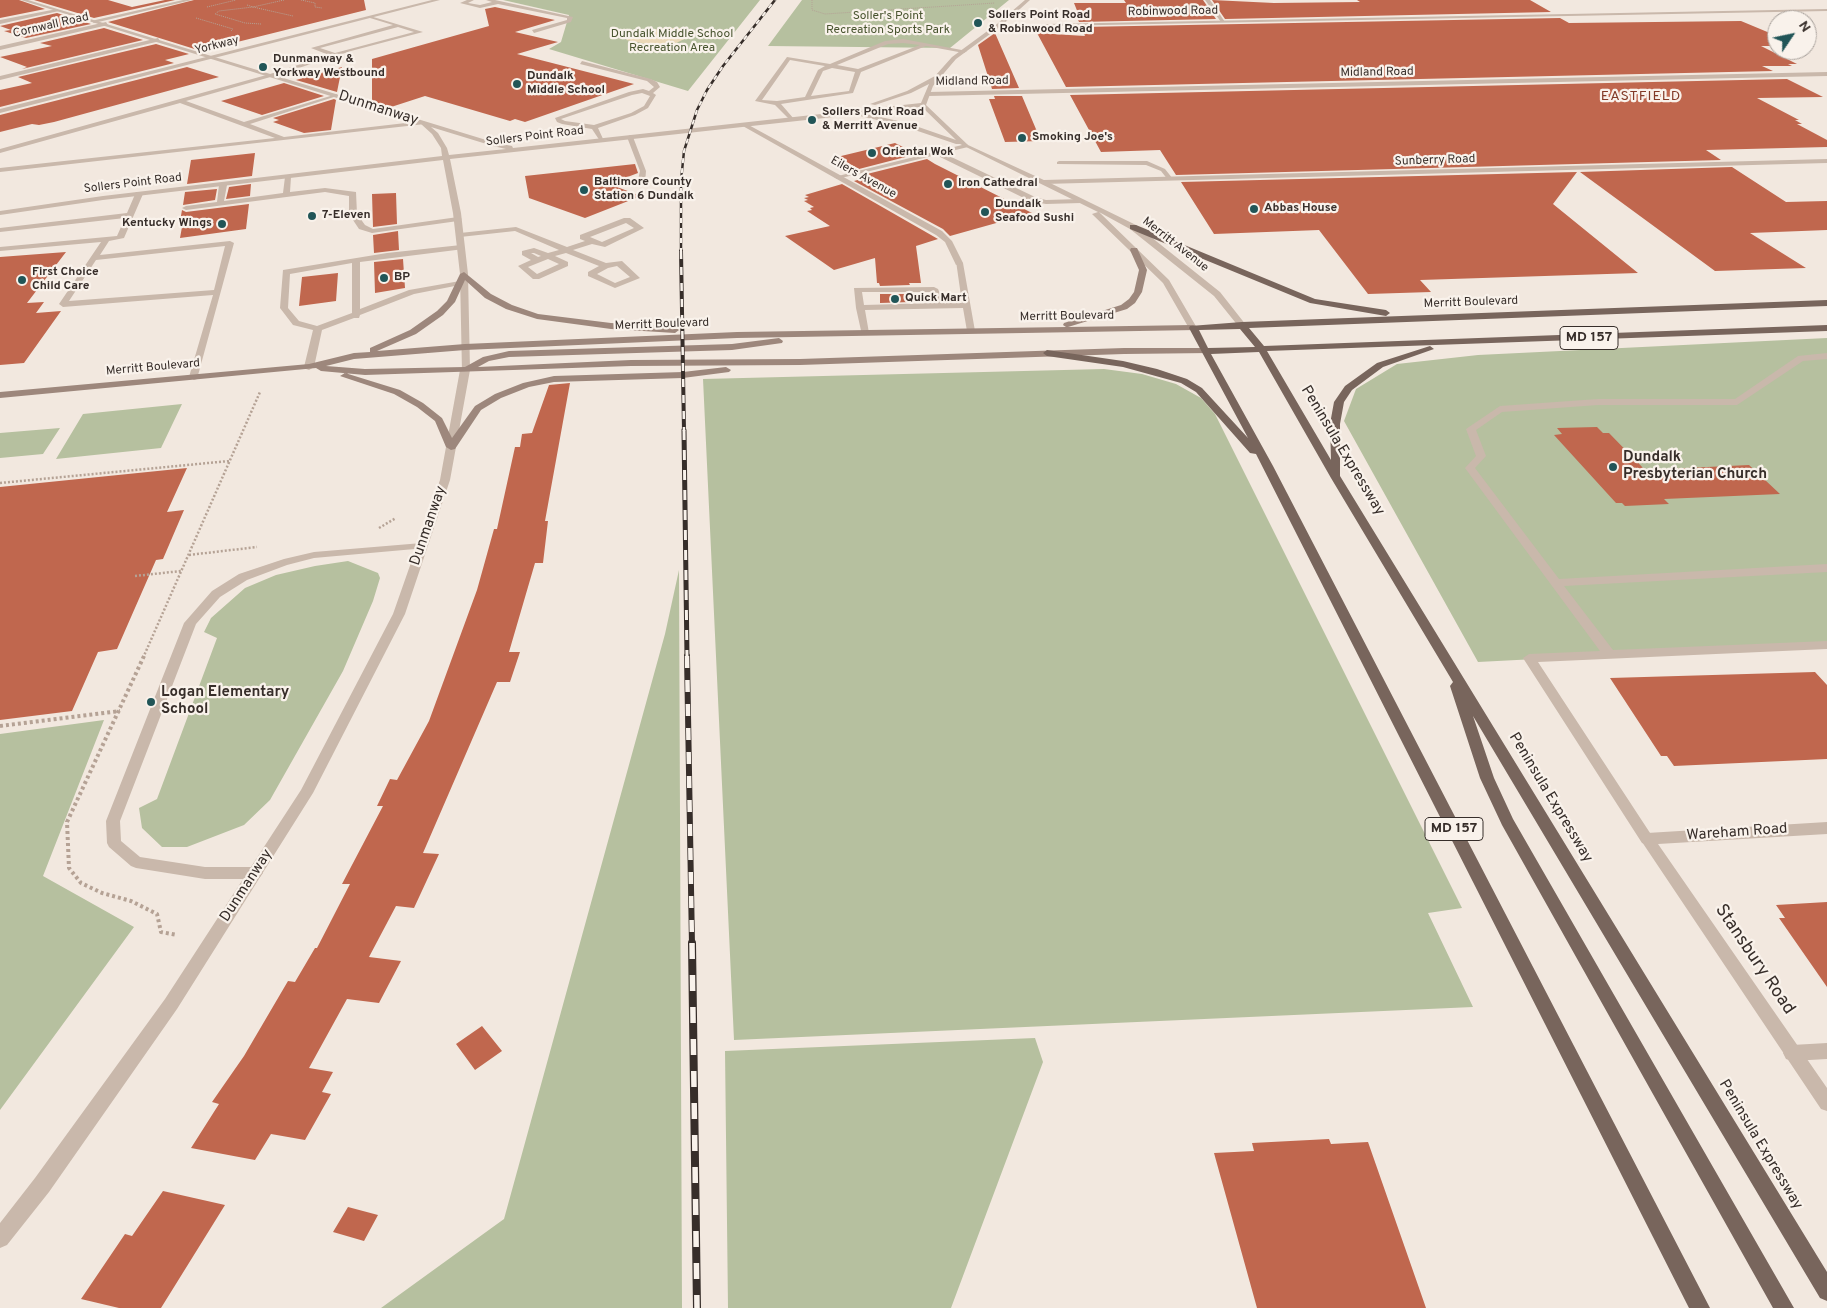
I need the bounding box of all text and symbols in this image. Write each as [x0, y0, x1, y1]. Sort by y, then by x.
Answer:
street label: Robinwood Road [1128, 4, 1218, 20]
place label: Sollers Point Road & Robinwood Road [988, 9, 1093, 37]
street label: Cornwall Road [12, 10, 90, 42]
park label: Soller's Point Recreation Sports Park [826, 10, 950, 38]
north arrow [1767, 10, 1817, 60]
marker: Sollers Point Road & Robinwood Road [972, 17, 984, 29]
text: N [1794, 18, 1814, 36]
park label: Dundalk Middle School Recreation Area [611, 28, 733, 56]
street label: Yorkway [193, 34, 241, 58]
place label: Dunmanway & Yorkway Westbound [273, 53, 385, 81]
marker: Dunmanway & Yorkway Westbound [257, 61, 269, 73]
street label: Midland Road [1340, 65, 1414, 81]
place label: Dundalk Middle School [527, 70, 605, 98]
street label: Midland Road [935, 74, 1009, 90]
marker: Dundalk Middle School [511, 78, 523, 90]
street label: Dunmanway [336, 88, 420, 130]
district label: EASTFIELD [1600, 89, 1682, 105]
place label: Sollers Point Road & Merritt Avenue [822, 106, 924, 134]
marker: Sollers Point Road & Merritt Avenue [806, 114, 818, 126]
street label: Sollers Point Road [485, 124, 585, 150]
place label: Smoking Joe's [1032, 131, 1113, 145]
marker: Smoking Joe's [1016, 132, 1028, 144]
place label: Oriental Wok [882, 146, 954, 160]
marker: Oriental Wok [866, 147, 878, 159]
street label: Sunberry Road [1394, 152, 1476, 170]
street label: Eilers Avenue [828, 154, 898, 202]
street label: Sollers Point Road [83, 171, 183, 197]
place label: Baltimore County Station 6 Dundalk [594, 176, 694, 204]
place label: Iron Cathedral [958, 177, 1038, 191]
marker: Iron Cathedral [942, 178, 954, 190]
marker: Baltimore County Station 6 Dundalk [578, 184, 590, 196]
place label: Dundalk Seafood Sushi [995, 198, 1074, 226]
place label: Abbas House [1264, 202, 1337, 216]
marker: Abbas House [1248, 203, 1260, 215]
marker: Dundalk Seafood Sushi [979, 206, 991, 218]
place label: 7-Eleven [322, 209, 371, 223]
marker: 7-Eleven [306, 210, 318, 222]
street label: Merritt Avenue [1139, 215, 1211, 275]
place label: Kentucky Wings [122, 217, 212, 231]
marker: Kentucky Wings [216, 218, 228, 230]
place label: First Choice Child Care [32, 266, 99, 294]
place label: BP [394, 271, 410, 285]
marker: BP [378, 272, 390, 284]
marker: First Choice Child Care [16, 274, 28, 286]
place label: Quick Mart [905, 292, 967, 306]
marker: Quick Mart [889, 293, 901, 305]
street label: Merritt Boulevard [1424, 294, 1518, 312]
street label: Merritt Boulevard [1020, 309, 1114, 325]
street label: Merritt Boulevard [615, 316, 709, 334]
road number: MD 157 [1560, 326, 1618, 349]
street label: Merritt Boulevard [105, 357, 201, 379]
street label: Peninsula Expressway [1296, 383, 1388, 519]
place label: Dundalk Presbyterian Church [1623, 449, 1767, 484]
marker: Dundalk Presbyterian Church [1607, 461, 1619, 473]
street label: Dunmanway [407, 484, 451, 568]
place label: Logan Elementary School [161, 684, 289, 719]
marker: Logan Elementary School [145, 696, 157, 708]
street label: Peninsula Expressway [1504, 730, 1596, 866]
road number: MD 157 [1425, 818, 1483, 841]
street label: Wareham Road [1686, 820, 1788, 846]
street label: Dunmanway [217, 846, 277, 926]
street label: Stansbury Road [1709, 901, 1799, 1019]
street label: Peninsula Expressway [1714, 1077, 1806, 1213]

